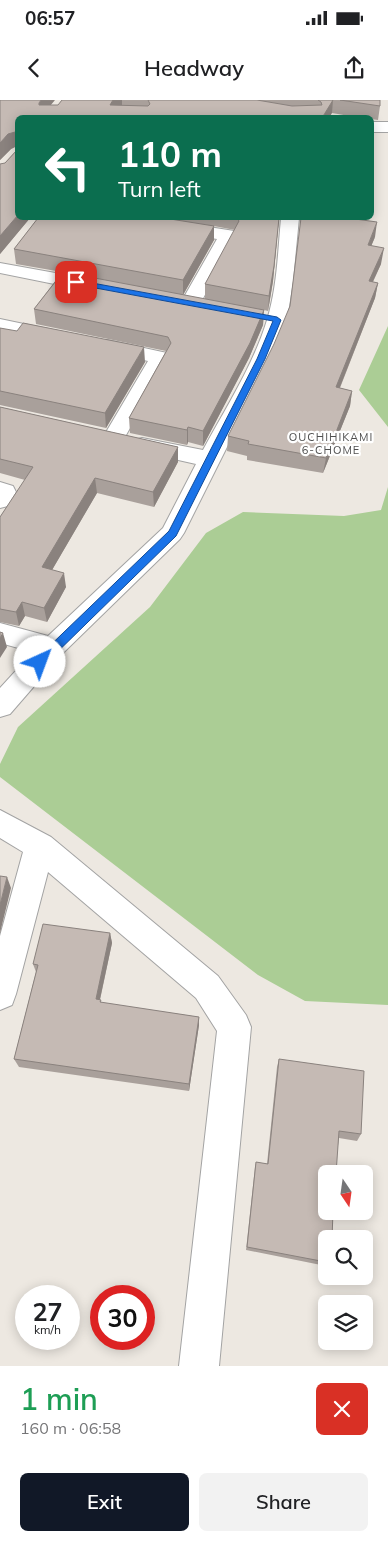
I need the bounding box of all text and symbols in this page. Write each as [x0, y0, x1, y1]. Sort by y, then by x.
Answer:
text: 06:57 [25, 6, 75, 30]
icon: back [20, 54, 48, 82]
text: Headway [144, 54, 244, 82]
icon: share [340, 54, 368, 82]
text: 110 m [118, 132, 222, 176]
icon: left [35, 135, 100, 200]
text: Turn left [118, 175, 201, 203]
pin [55, 261, 97, 303]
icon: arrive [62, 268, 90, 296]
district label: OUCHIHIKAMI 6-CHOME [289, 430, 373, 457]
position arrow [13, 635, 65, 687]
north arrow [318, 1165, 372, 1220]
map controls [318, 1165, 373, 1350]
button: search [318, 1230, 373, 1285]
speed limit sign: 30 [90, 1285, 155, 1350]
button: layers [318, 1295, 373, 1350]
text: 27 [32, 1296, 63, 1327]
text: km/h [34, 1322, 61, 1337]
text: 1 min [20, 1380, 98, 1418]
button: close [316, 1383, 368, 1435]
text: 160 m · 06:58 [20, 1418, 121, 1438]
button: Exit [20, 1473, 189, 1531]
button: Share [199, 1473, 368, 1531]

